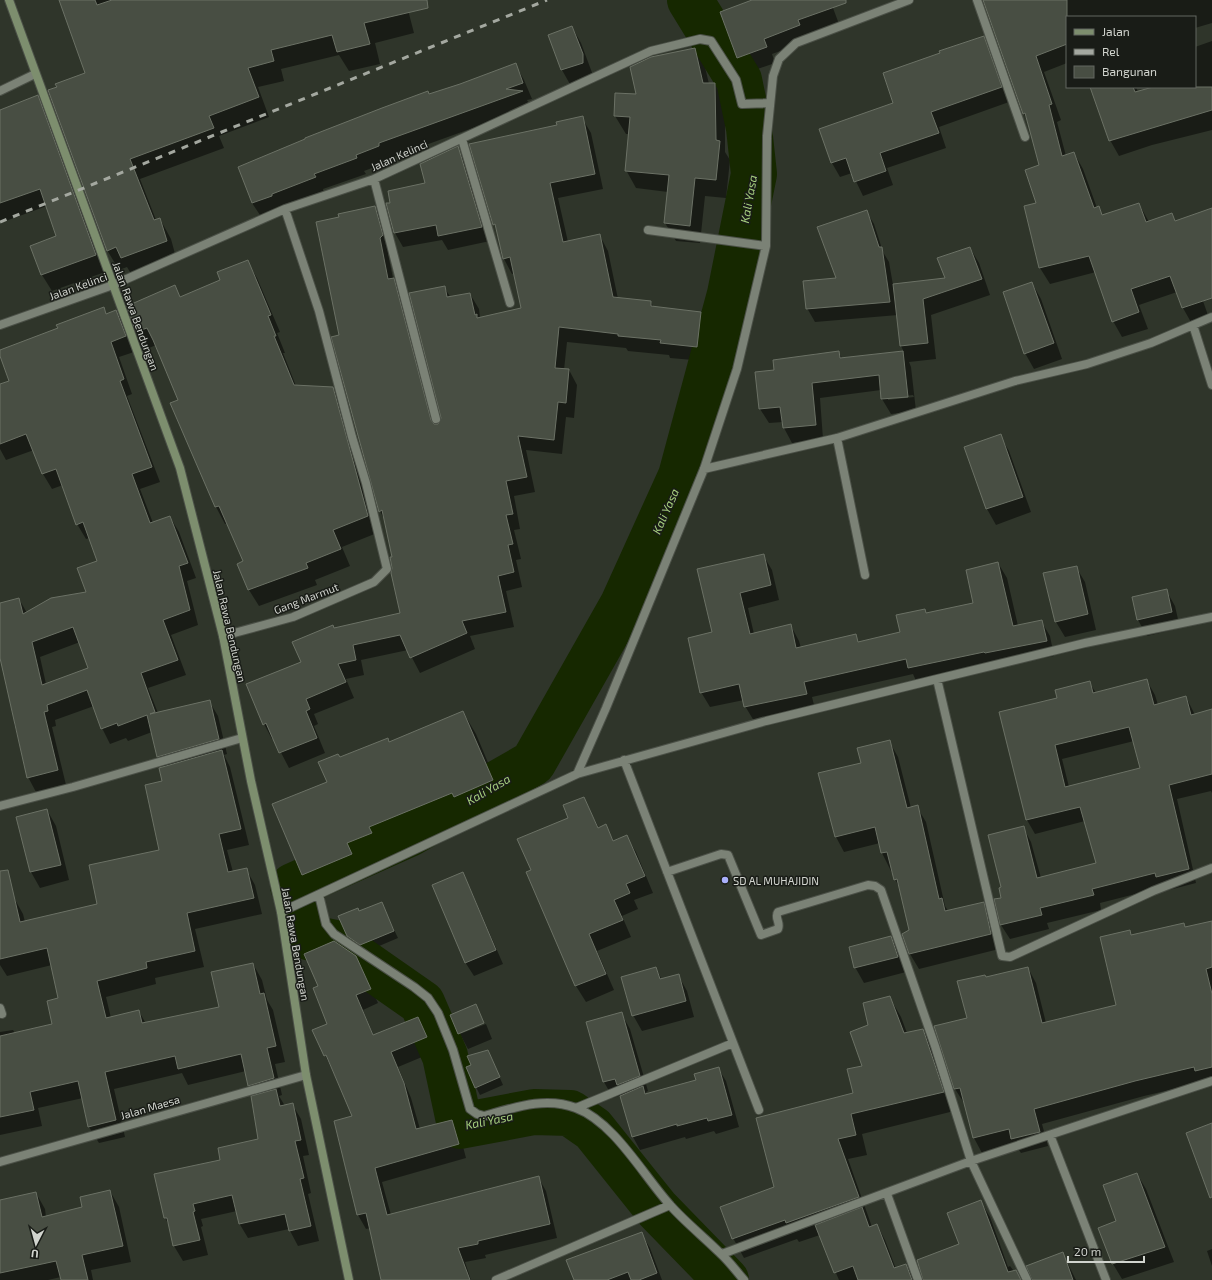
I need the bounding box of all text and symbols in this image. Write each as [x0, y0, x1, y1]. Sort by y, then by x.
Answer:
legend [1066, 16, 1196, 88]
text: Jalan [1102, 24, 1130, 38]
text: Rel [1102, 44, 1120, 58]
text: Bangunan [1102, 64, 1157, 78]
street label: Jalan Kelinci [369, 137, 429, 173]
water label: Kali Yasa [737, 174, 759, 224]
street label: Jalan Rawa Bendungan [110, 260, 162, 372]
street label: Jalan Kelinci [47, 270, 109, 302]
water label: Kali Yasa [649, 486, 681, 536]
street label: Jalan Rawa Bendungan [211, 569, 249, 683]
street label: Gang Marmut [272, 580, 340, 616]
water label: Kali Yasa [464, 771, 513, 807]
place label: SD AL MUHAJIDIN [733, 874, 819, 887]
marker: SD AL MUHAJIDIN [720, 875, 730, 885]
street label: Jalan Rawa Bendungan [280, 886, 312, 1002]
street label: Jalan Maesa [119, 1092, 181, 1122]
water label: Kali Yasa [464, 1108, 514, 1131]
north arrow [16, 1224, 56, 1264]
scale bar [1068, 1238, 1144, 1264]
text: 20 m [1074, 1244, 1101, 1258]
text: U [30, 1248, 39, 1261]

